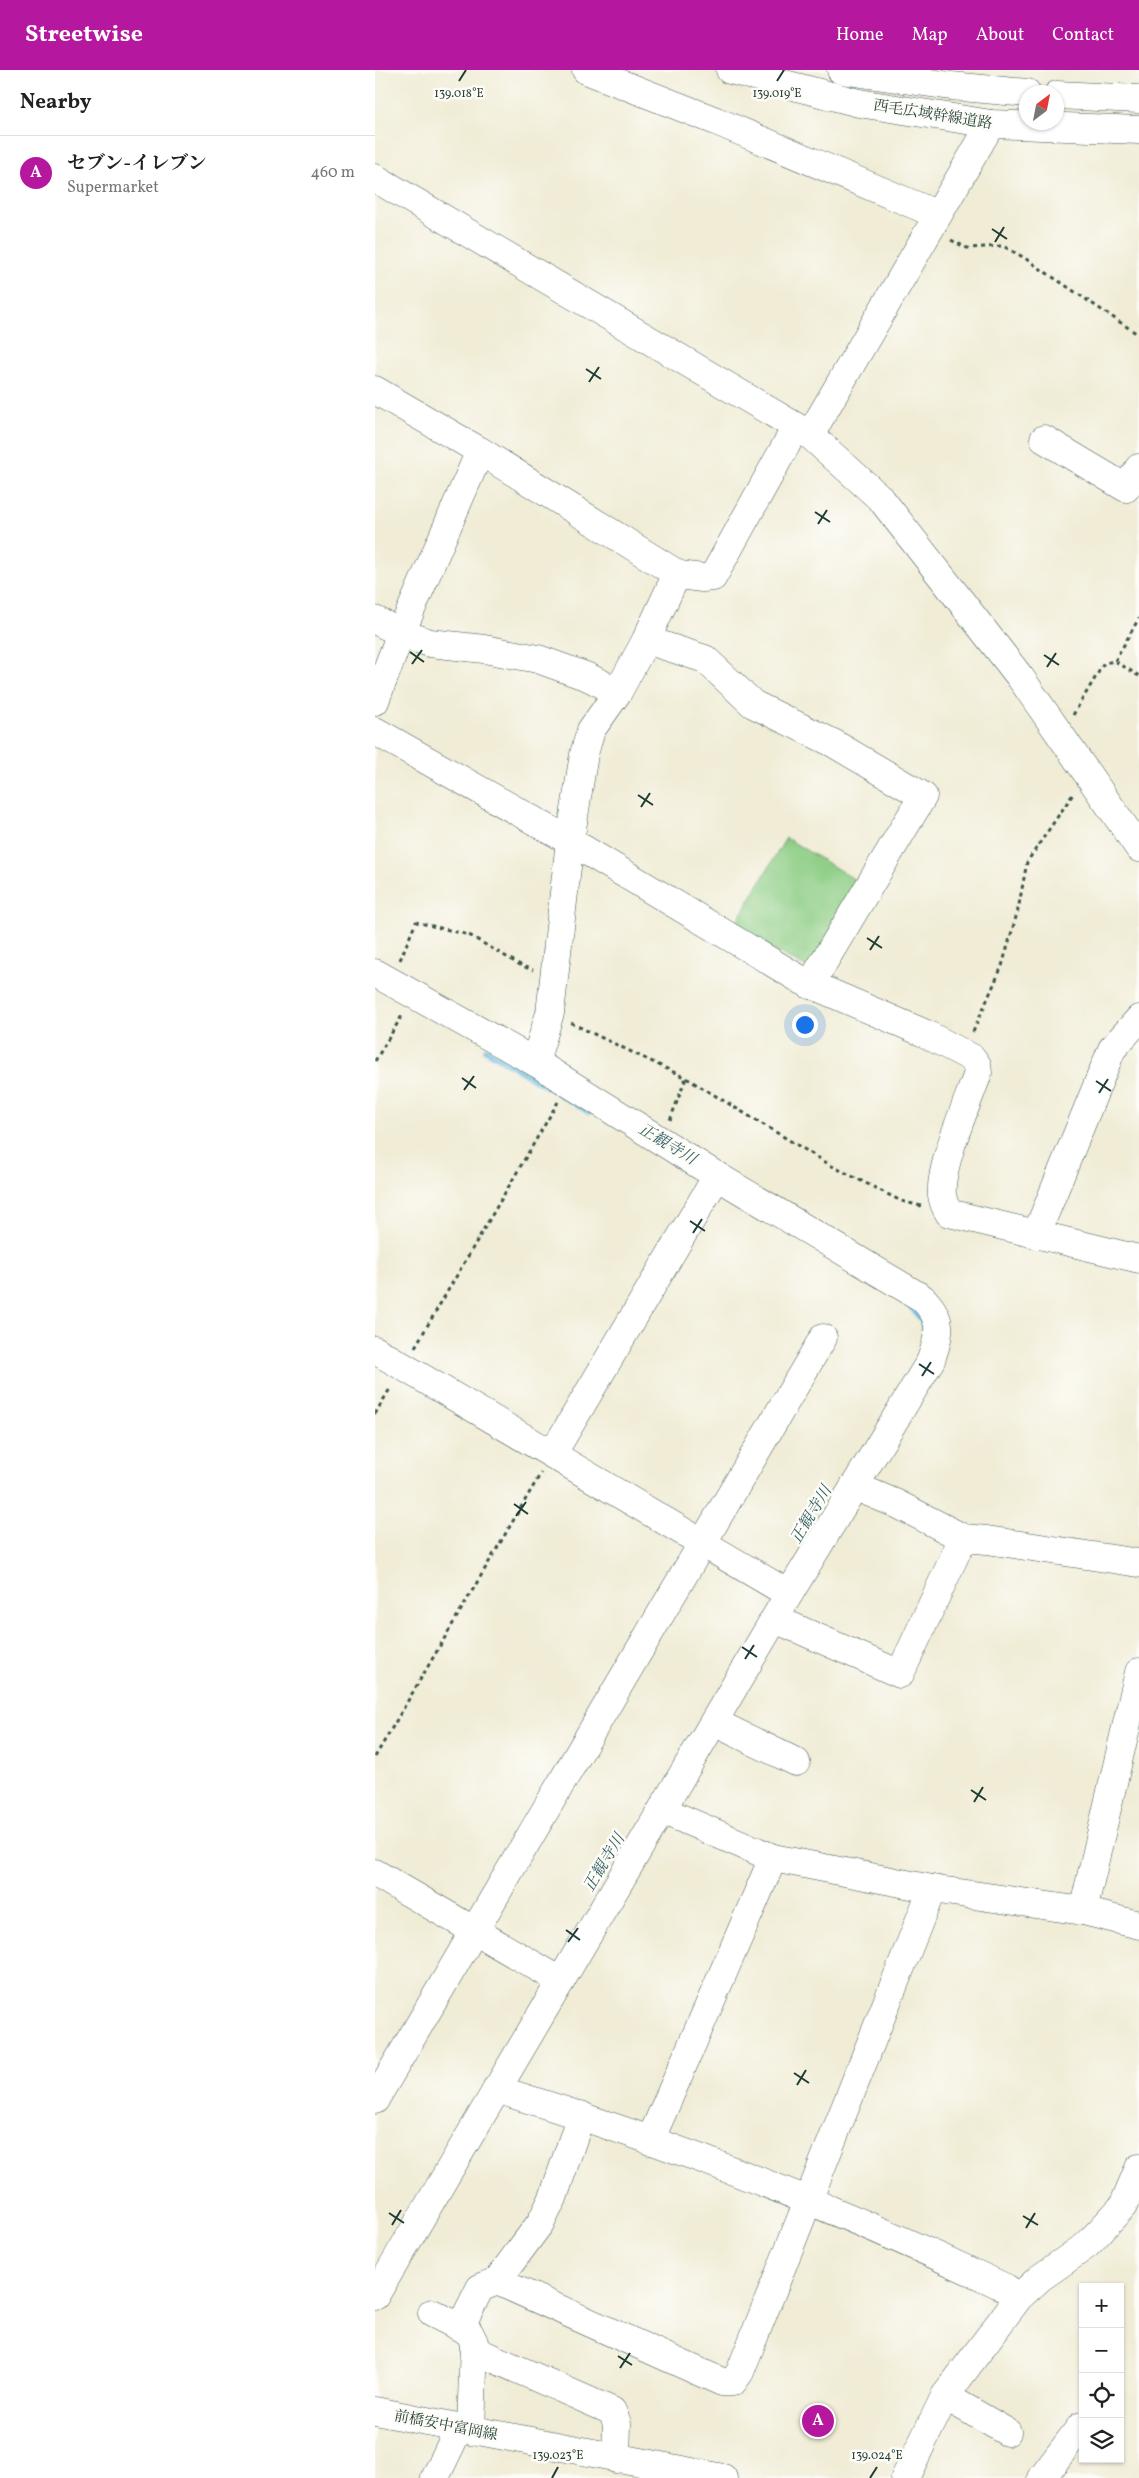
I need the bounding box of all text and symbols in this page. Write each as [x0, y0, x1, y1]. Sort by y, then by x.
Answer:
text: Streetwise [25, 18, 143, 52]
text: Home [836, 23, 884, 48]
text: Map [912, 23, 948, 48]
text: About [976, 23, 1024, 48]
text: Contact [1052, 23, 1114, 48]
north arrow [1019, 85, 1064, 130]
text: 139.018°E [434, 86, 484, 102]
text: 139.019°E [752, 86, 802, 102]
text: Nearby [20, 88, 91, 117]
street label: 西毛広域幹線道路 [872, 96, 994, 135]
text: セブン-イレブン [67, 151, 206, 177]
text: A [30, 162, 42, 184]
text: 460 m [311, 162, 355, 184]
text: Supermarket [67, 177, 159, 199]
your location [792, 1012, 818, 1038]
water label: 正観寺川 [634, 1119, 702, 1172]
water label: 正観寺川 [786, 1480, 839, 1548]
water label: 正観寺川 [579, 1828, 632, 1896]
map controls [1079, 2283, 1124, 2463]
button: + [1079, 2283, 1124, 2328]
button: − [1079, 2328, 1124, 2373]
button: locate [1079, 2373, 1124, 2418]
pin: A [802, 2402, 834, 2440]
street label: 前橋安中富岡線 [392, 2406, 499, 2447]
button: layers [1079, 2418, 1124, 2463]
text: 139.023°E [533, 2448, 583, 2464]
text: 139.024°E [851, 2448, 903, 2464]

